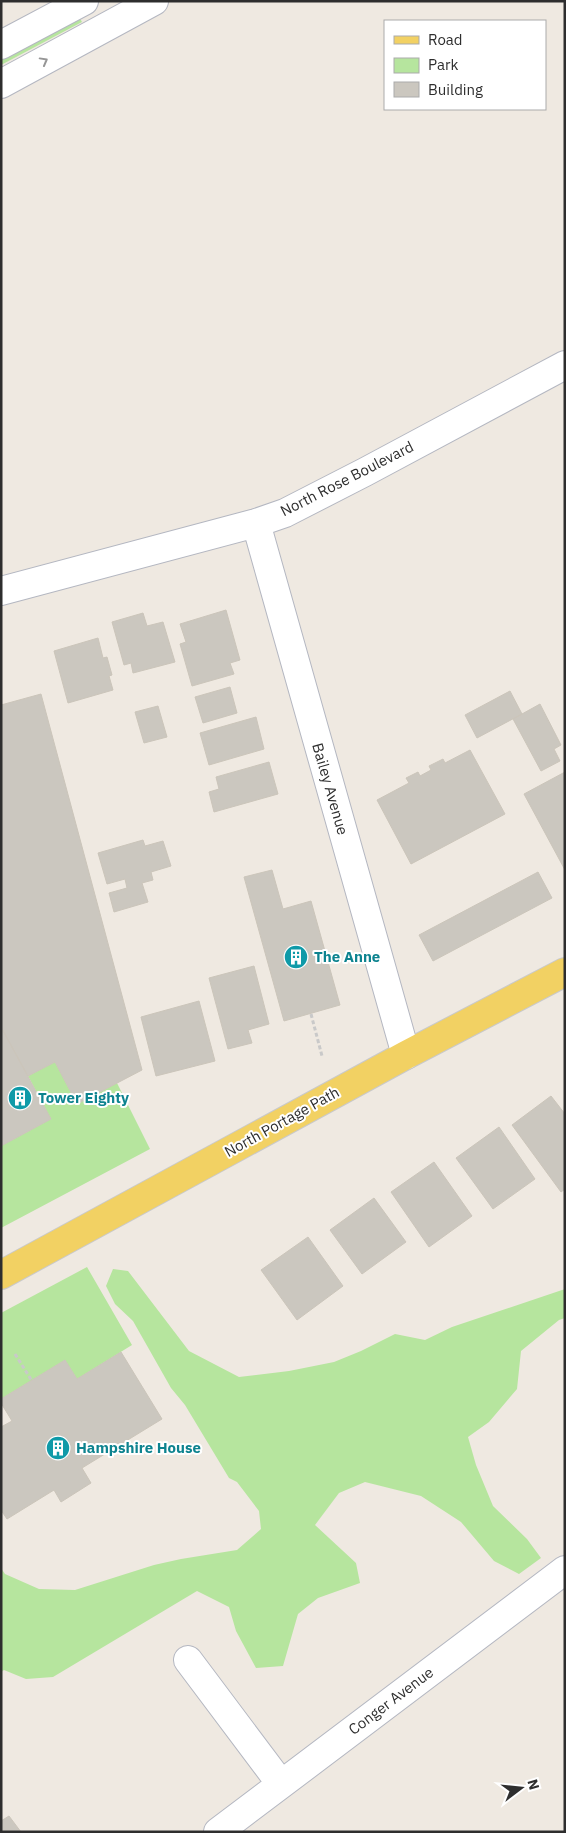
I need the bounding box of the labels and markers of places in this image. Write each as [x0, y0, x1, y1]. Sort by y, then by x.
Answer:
building icon: The Anne [283, 944, 309, 970]
place label: The Anne [314, 947, 380, 966]
building icon: Tower Eighty [7, 1085, 33, 1111]
place label: Tower Eighty [38, 1088, 129, 1107]
building icon: Hampshire House [45, 1435, 71, 1461]
place label: Hampshire House [76, 1438, 201, 1457]

